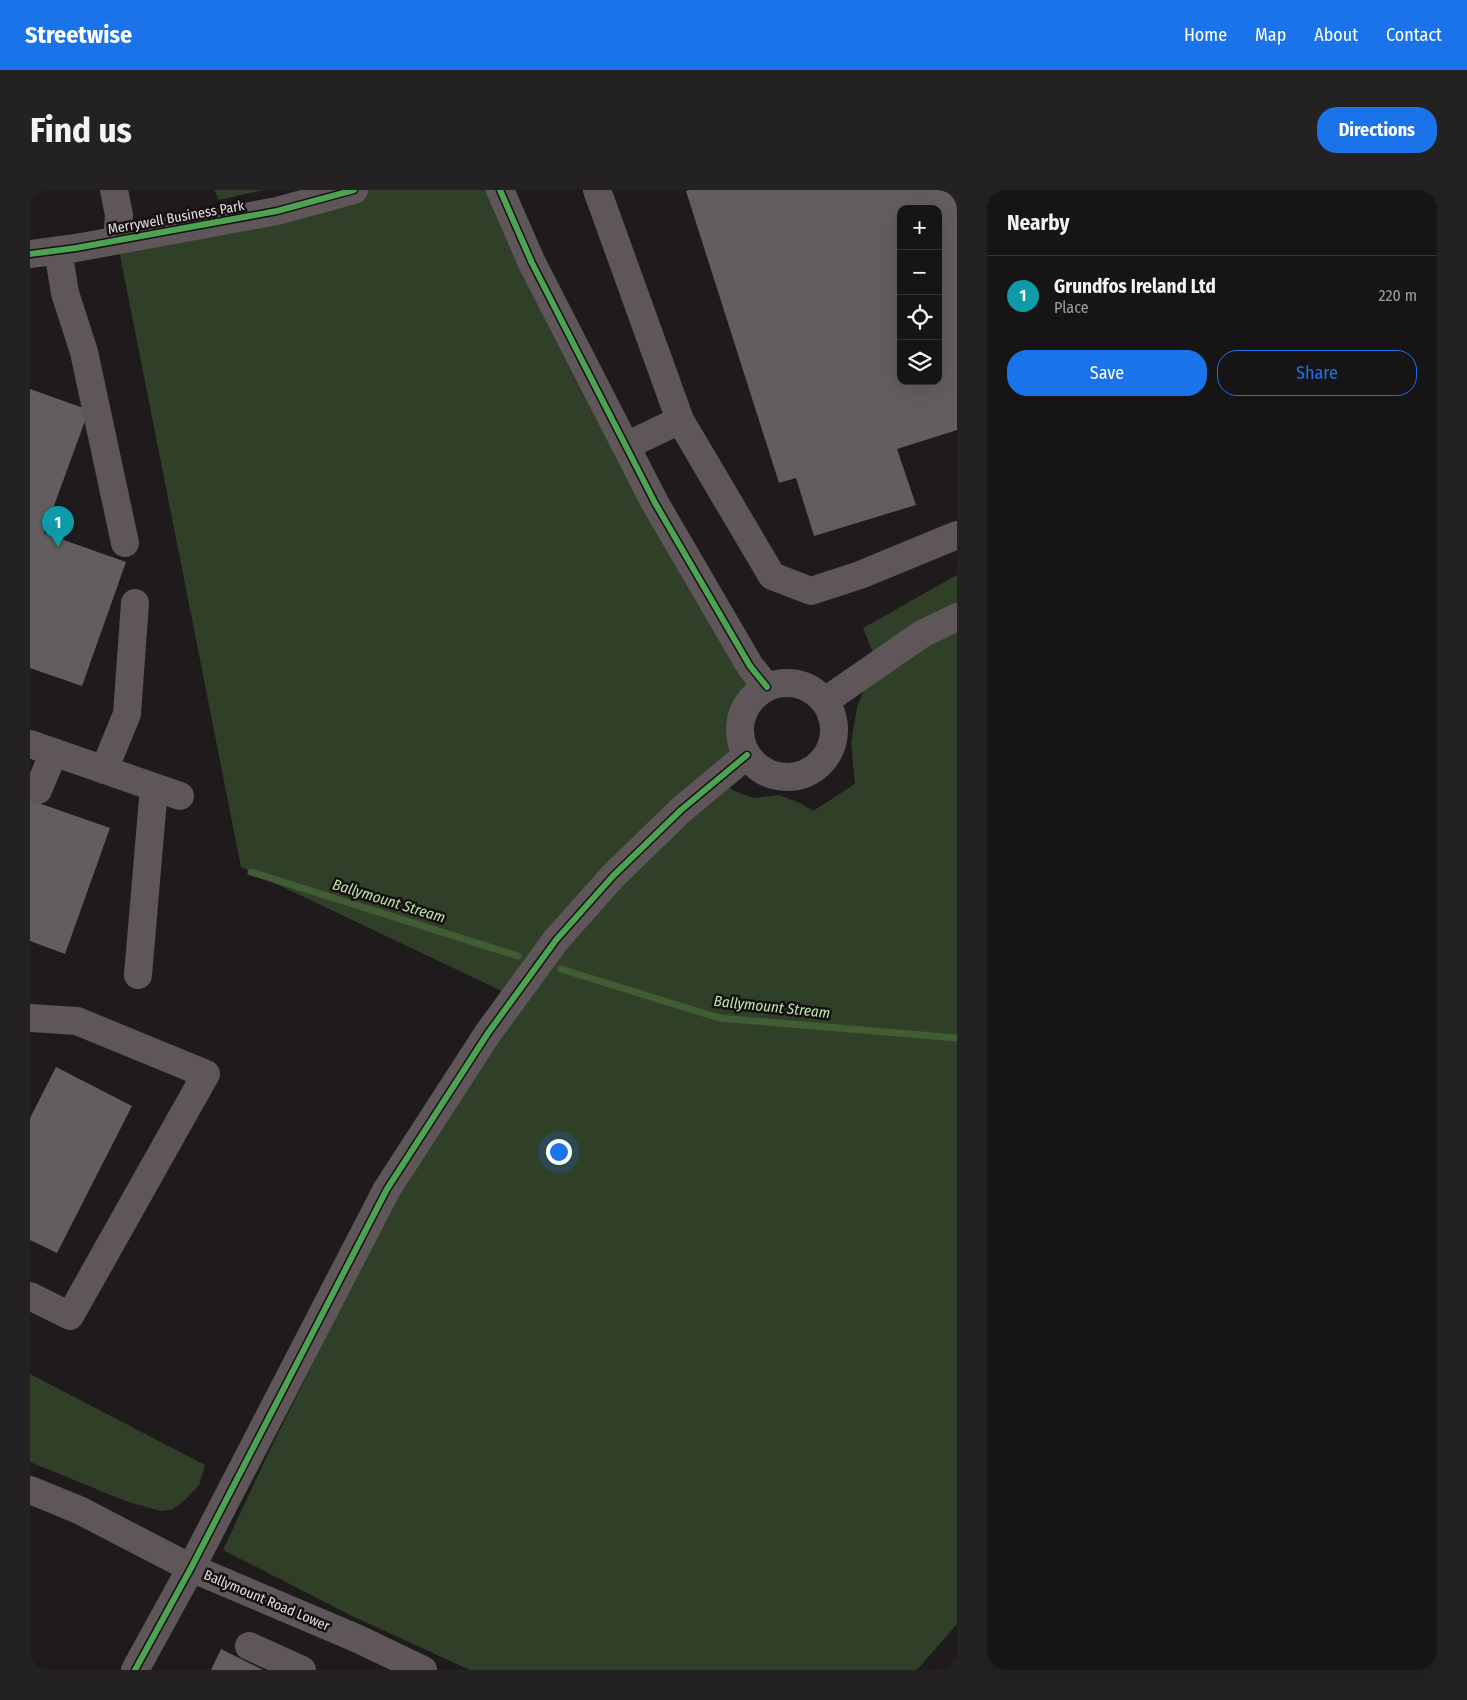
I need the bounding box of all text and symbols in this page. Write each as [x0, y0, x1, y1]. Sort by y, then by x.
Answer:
text: Streetwise [25, 21, 132, 49]
text: Home [1184, 24, 1227, 46]
text: Map [1255, 24, 1286, 46]
text: About [1314, 24, 1358, 46]
text: Contact [1386, 24, 1442, 46]
button: Directions [1317, 107, 1437, 153]
text: Find us [30, 109, 132, 151]
street label: Merrywell Business Park [106, 197, 246, 238]
map controls [897, 205, 942, 385]
button: + [897, 205, 942, 250]
text: Nearby [1007, 210, 1069, 236]
button: − [897, 250, 942, 295]
text: Grundfos Ireland Ltd [1054, 275, 1216, 298]
text: 1 [1020, 286, 1026, 305]
text: 220 m [1378, 286, 1417, 305]
button: locate [897, 295, 942, 340]
text: Place [1054, 298, 1089, 317]
button: layers [897, 340, 942, 385]
button: Save [1007, 350, 1207, 396]
button: Share [1217, 350, 1417, 396]
pin: 1 [42, 506, 74, 547]
water label: Ballymount Stream [330, 875, 448, 927]
water label: Ballymount Stream [713, 992, 831, 1022]
your location [546, 1139, 572, 1165]
street label: Ballymount Road Lower [201, 1566, 332, 1635]

